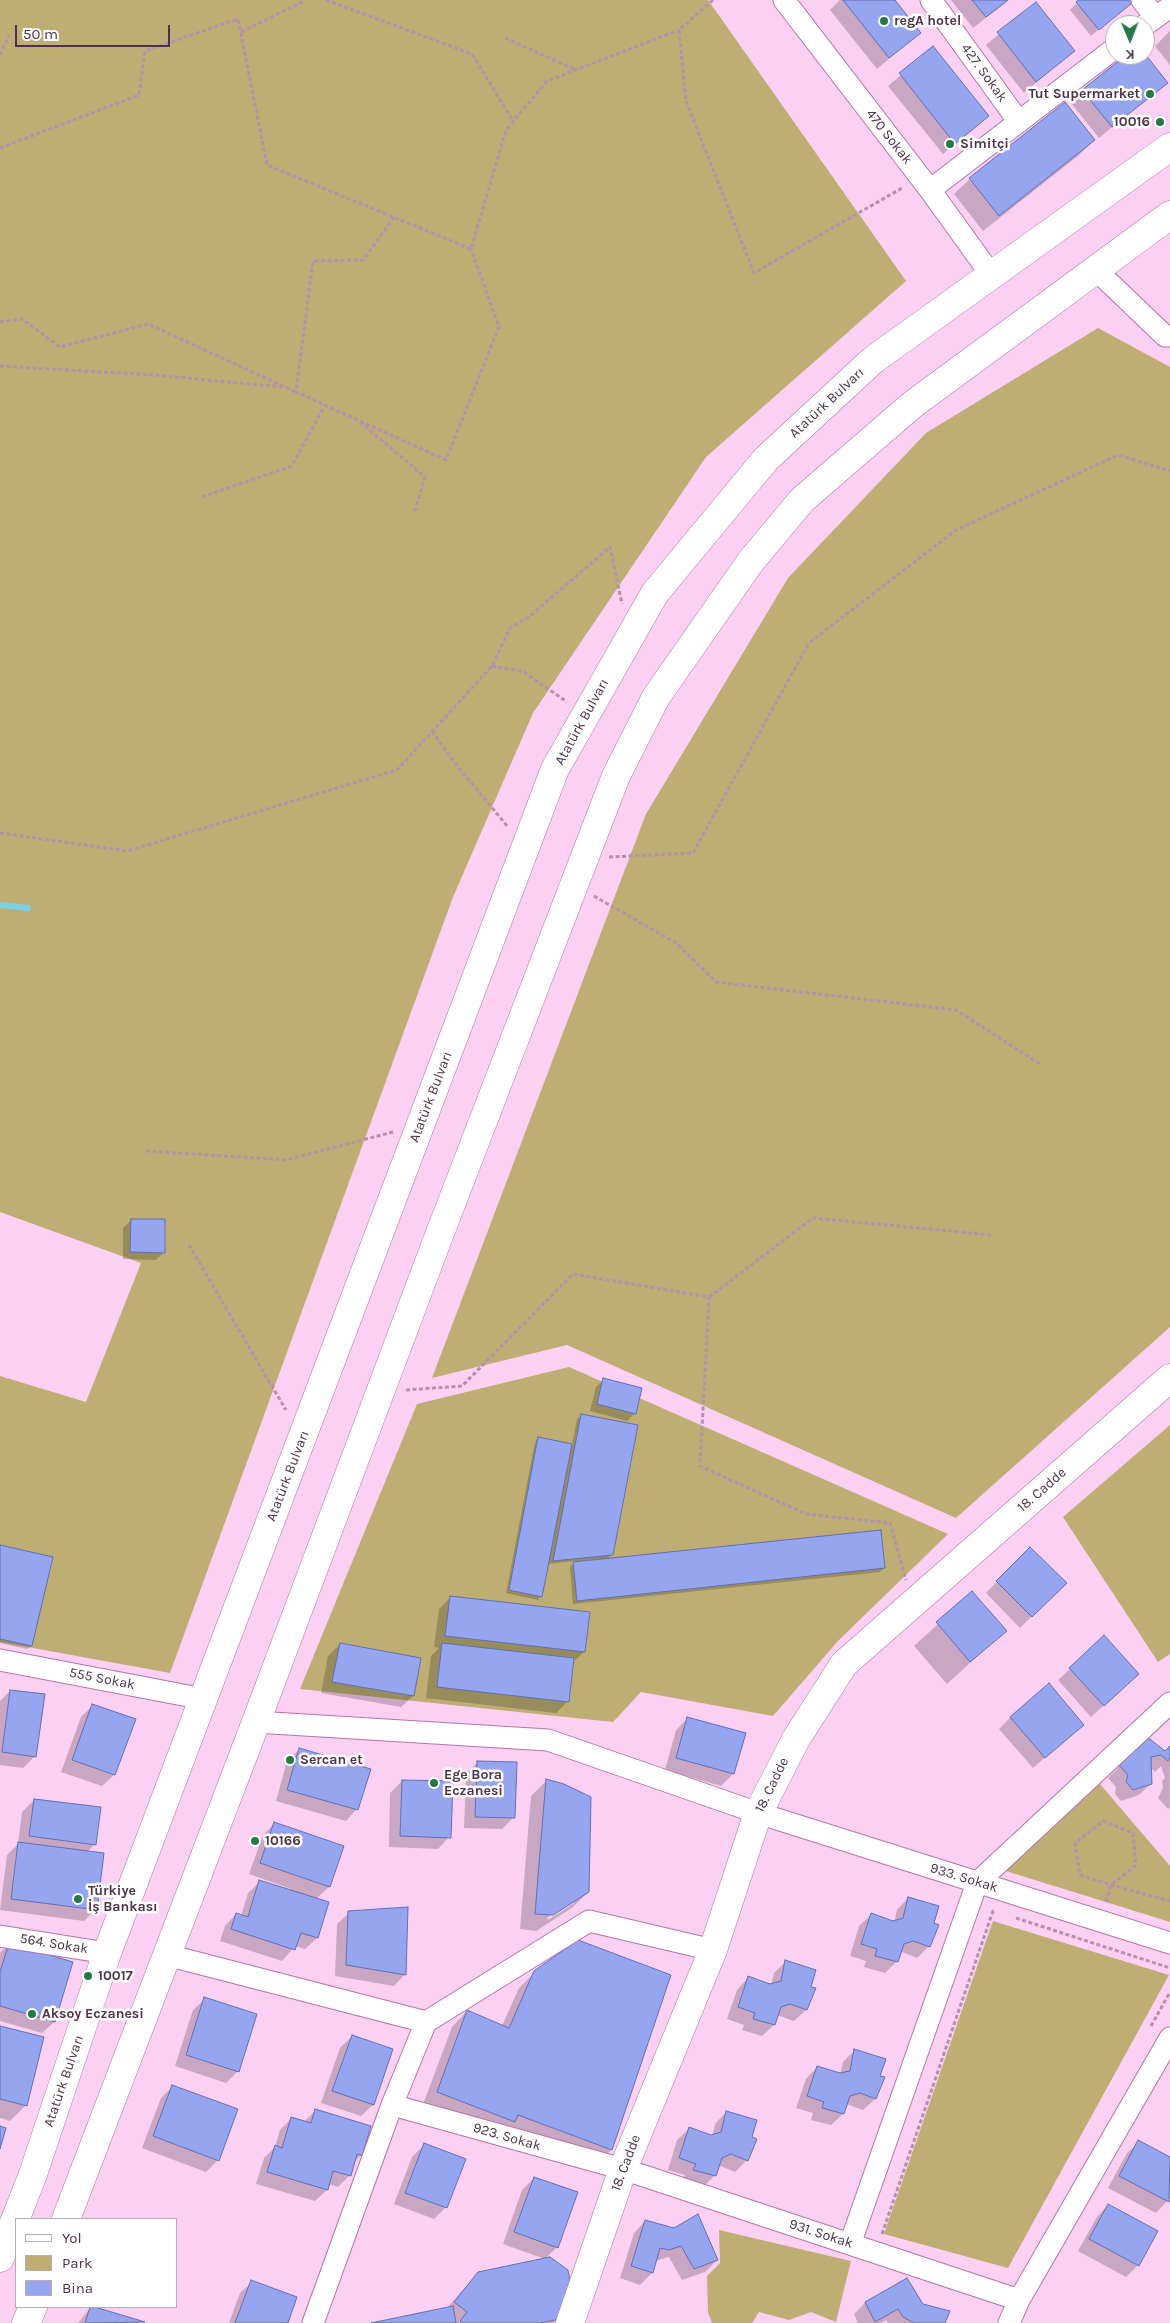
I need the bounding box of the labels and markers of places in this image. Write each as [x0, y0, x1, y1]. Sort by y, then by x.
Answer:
place label: regA hotel [894, 13, 961, 29]
marker: regA hotel [878, 15, 890, 27]
place label: Tut Supermarket [1029, 86, 1140, 102]
marker: Tut Supermarket [1144, 88, 1156, 100]
place label: 10016 [1114, 114, 1150, 130]
marker: 10016 [1154, 116, 1166, 128]
place label: Simitçi [960, 136, 1009, 152]
marker: Simitçi [944, 138, 956, 150]
place label: Sercan et [300, 1752, 363, 1768]
marker: Sercan et [284, 1754, 296, 1766]
place label: Ege Bora Eczanesi [444, 1767, 503, 1800]
marker: Ege Bora Eczanesi [428, 1777, 440, 1789]
place label: 10166 [265, 1833, 301, 1849]
marker: 10166 [249, 1835, 261, 1847]
place label: Türkiye İş Bankası [88, 1883, 158, 1915]
marker: Türkiye İş Bankası [72, 1893, 84, 1905]
place label: 10017 [98, 1968, 133, 1984]
marker: 10017 [82, 1970, 94, 1982]
place label: Aksoy Eczanesi [42, 2006, 144, 2022]
marker: Aksoy Eczanesi [26, 2008, 38, 2020]

